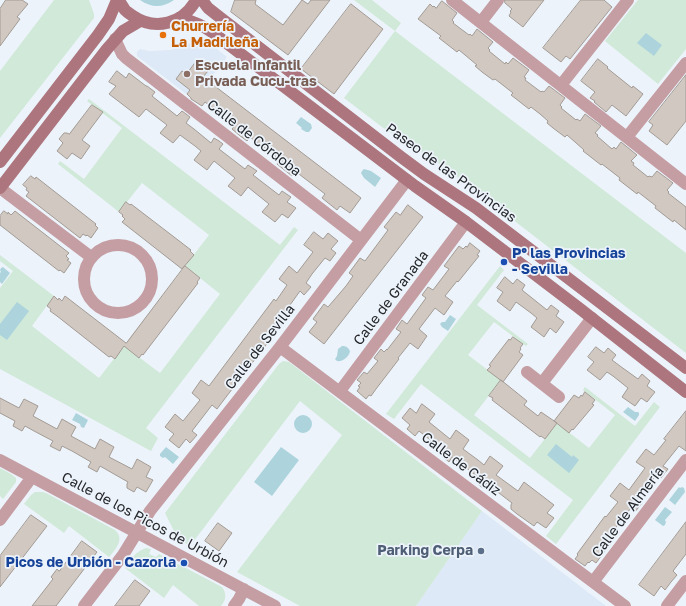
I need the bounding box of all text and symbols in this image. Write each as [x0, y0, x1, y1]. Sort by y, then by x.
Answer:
place label: Churrería La Madrileña [171, 19, 259, 52]
marker: Churrería La Madrileña [158, 30, 168, 40]
place label: Escuela Infantil Privada Cucu-tras [195, 58, 317, 90]
marker: Escuela Infantil Privada Cucu-tras [182, 69, 192, 79]
street label: Calle de Córdoba [204, 96, 304, 180]
street label: Paseo de las Provincias [382, 120, 520, 226]
place label: Pº las Provincias - Sevilla [512, 246, 626, 278]
street label: Calle de Granada [350, 247, 432, 349]
marker: Pº las Provincias - Sevilla [499, 257, 509, 267]
street label: Calle de Sevilla [222, 301, 298, 393]
street label: Calle de Cádiz [418, 429, 504, 499]
street label: Calle de Almería [588, 463, 668, 561]
street label: Calle de los Picos de Urbión [59, 469, 231, 571]
place label: Parking Cerpa [377, 543, 473, 559]
marker: Parking Cerpa [476, 546, 486, 556]
place label: Picos de Urbión - Cazorla [6, 555, 176, 571]
marker: Picos de Urbión - Cazorla [179, 558, 189, 568]

